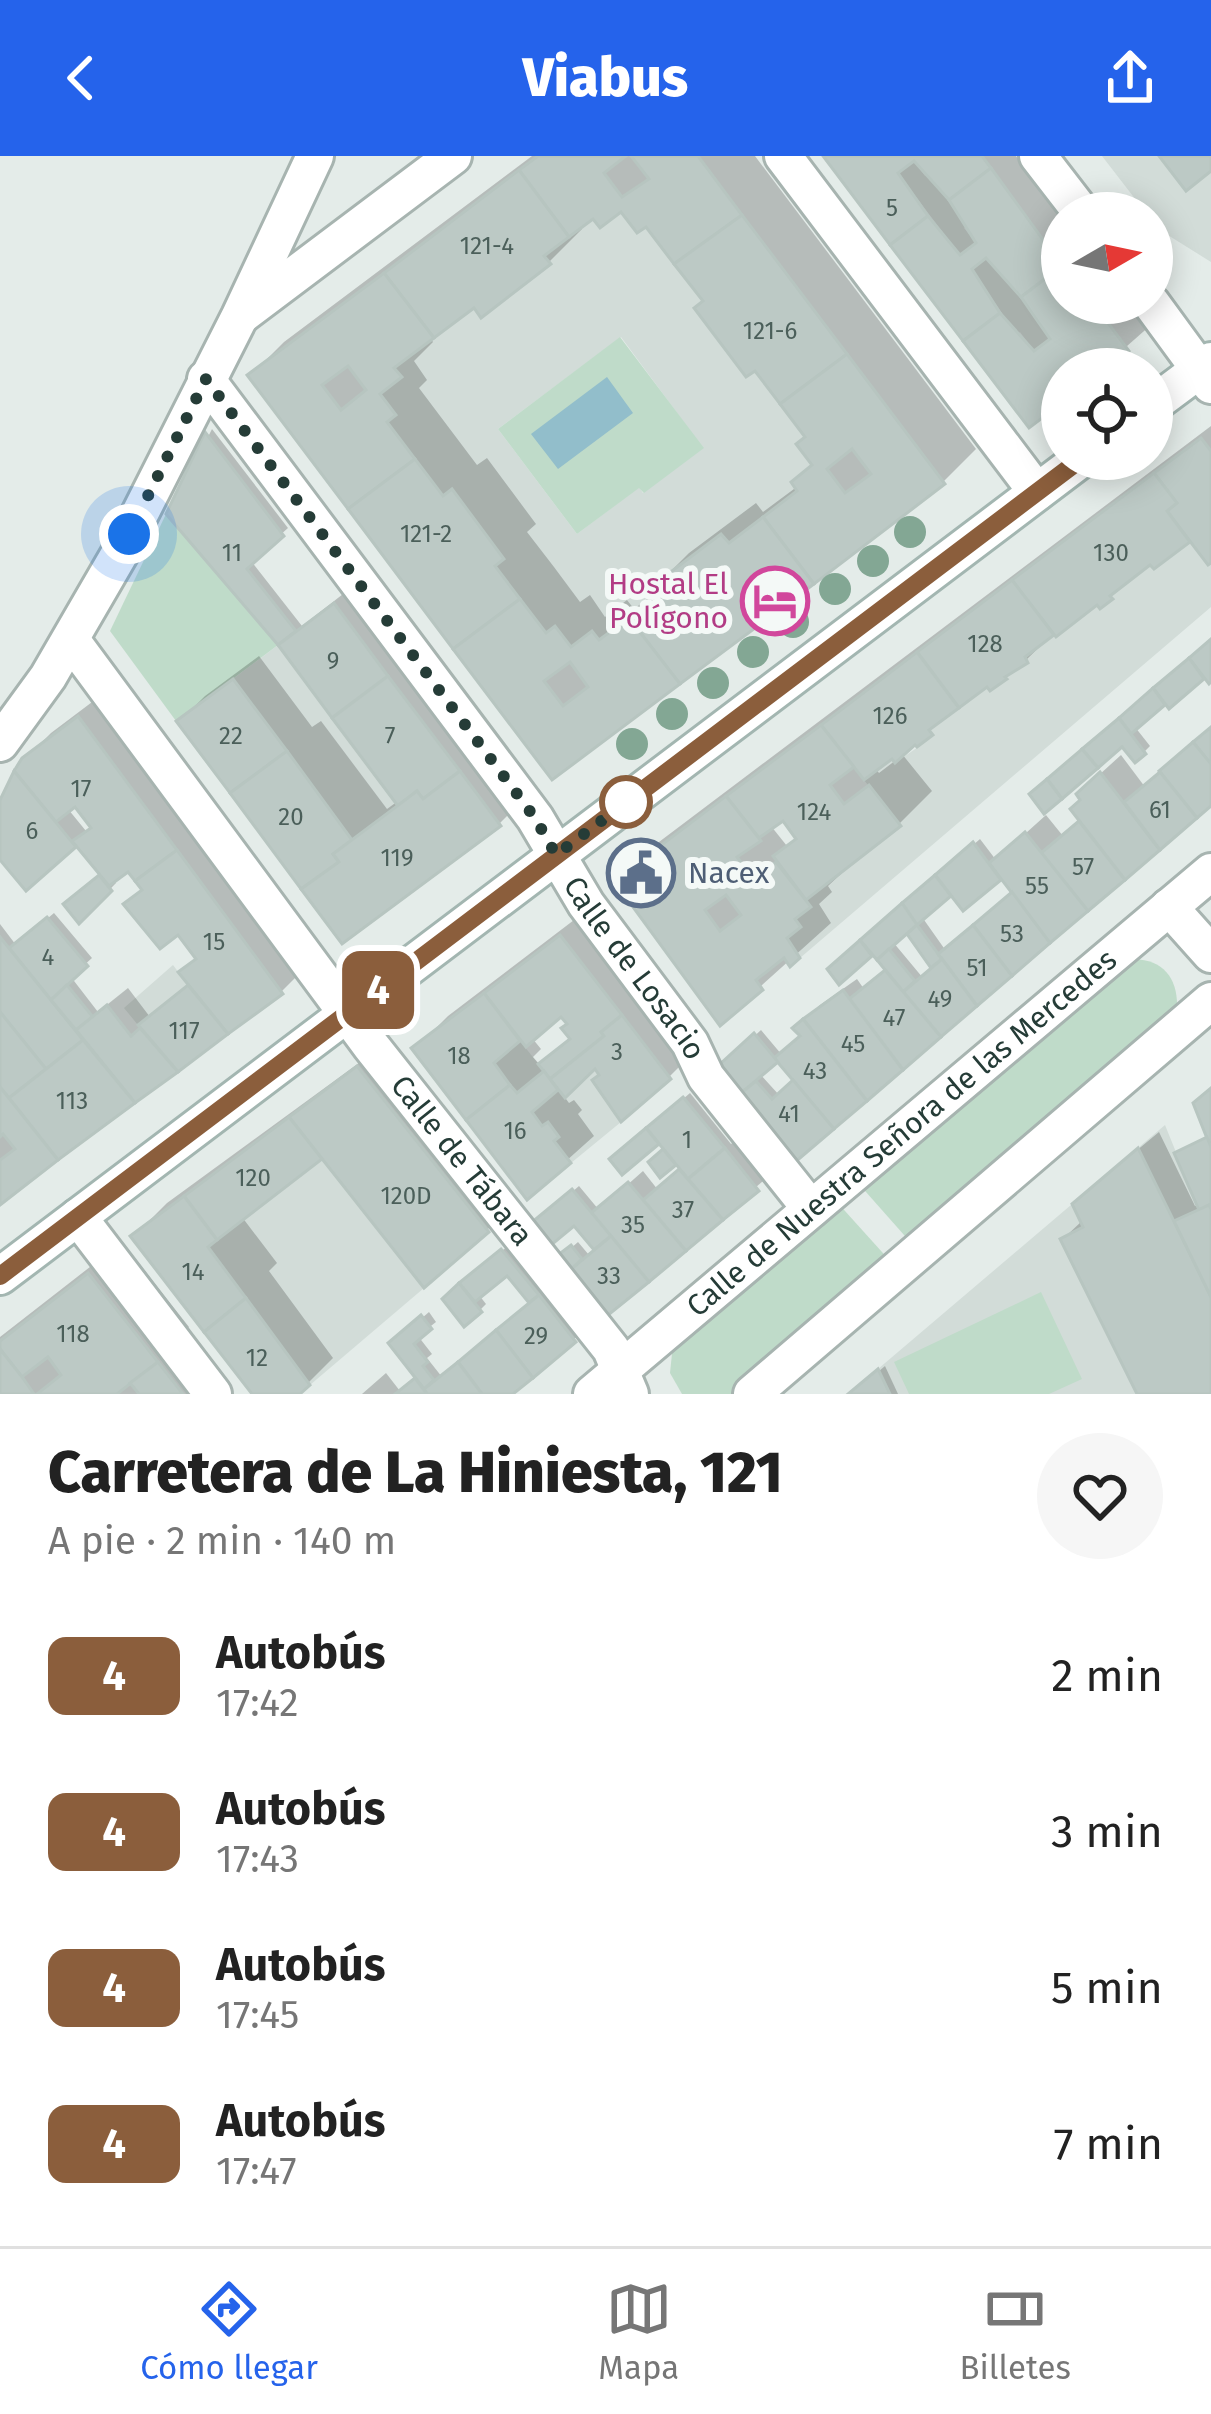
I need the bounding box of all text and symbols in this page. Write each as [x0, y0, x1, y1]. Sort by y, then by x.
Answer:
icon: back [48, 45, 114, 111]
icon: share [1097, 45, 1163, 111]
text: Viabus [523, 46, 688, 110]
north arrow [1041, 192, 1173, 324]
map controls [1041, 192, 1173, 480]
house number: 5 [886, 194, 898, 222]
house number: 121-4 [460, 232, 514, 260]
house number: 121-6 [743, 317, 797, 345]
button: locate [1041, 348, 1173, 480]
your location [99, 504, 159, 564]
house number: 121-2 [400, 520, 452, 548]
house number: 11 [222, 539, 242, 567]
house number: 130 [1093, 539, 1129, 567]
place label: Hostal El Polígono [608, 566, 728, 636]
hotel icon: Hostal El Polígono [740, 566, 810, 636]
house number: 128 [967, 630, 1003, 658]
house number: 9 [327, 647, 339, 675]
house number: 126 [872, 702, 908, 730]
house number: 22 [219, 722, 243, 750]
house number: 7 [385, 722, 395, 750]
house number: 17 [70, 775, 92, 803]
unlabelled marker [601, 777, 651, 827]
house number: 61 [1149, 796, 1171, 824]
house number: 124 [797, 798, 831, 826]
house number: 20 [278, 803, 304, 831]
house number: 6 [26, 817, 38, 845]
public building icon: Nacex [606, 838, 676, 908]
house number: 119 [380, 844, 414, 872]
house number: 57 [1072, 853, 1094, 881]
place label: Nacex [688, 855, 770, 891]
street label: Calle de Losacio [556, 870, 713, 1065]
house number: 55 [1025, 872, 1049, 900]
house number: 53 [1000, 920, 1024, 948]
house number: 15 [203, 928, 225, 956]
street label: Calle de Nuestra Señora de las Mercedes [679, 942, 1124, 1324]
house number: 4 [42, 943, 55, 971]
line badge: 4 [339, 951, 417, 1029]
house number: 51 [966, 954, 988, 982]
text: 4 [366, 965, 390, 1015]
house number: 49 [928, 985, 952, 1013]
house number: 47 [883, 1004, 905, 1032]
house number: 117 [168, 1017, 200, 1045]
house number: 45 [841, 1030, 865, 1058]
house number: 3 [611, 1038, 623, 1066]
house number: 18 [447, 1042, 471, 1070]
house number: 43 [803, 1057, 827, 1085]
street label: Calle de Tábara [383, 1068, 540, 1253]
house number: 113 [56, 1087, 88, 1115]
house number: 41 [778, 1100, 800, 1128]
house number: 16 [503, 1117, 527, 1145]
house number: 1 [682, 1126, 692, 1154]
house number: 120 [235, 1164, 271, 1192]
house number: 120D [380, 1182, 432, 1210]
house number: 37 [672, 1196, 694, 1224]
house number: 35 [621, 1211, 645, 1239]
house number: 14 [181, 1258, 205, 1286]
house number: 33 [597, 1262, 621, 1290]
house number: 118 [56, 1320, 90, 1348]
house number: 29 [524, 1322, 548, 1350]
house number: 12 [246, 1344, 268, 1372]
button: heart [1037, 1433, 1163, 1559]
text: Carretera de La Hiniesta, 121 [48, 1439, 783, 1507]
text: A pie · 2 min · 140 m [48, 1518, 396, 1564]
text: Autobús [216, 1626, 385, 1680]
text: 2 min [1051, 1649, 1163, 1703]
text: 4 [102, 1651, 126, 1701]
text: 17:42 [216, 1680, 299, 1726]
text: Autobús [216, 1782, 385, 1836]
text: 3 min [1051, 1805, 1163, 1859]
text: 4 [102, 1807, 126, 1857]
text: 17:43 [216, 1836, 299, 1882]
text: Autobús [216, 1938, 385, 1992]
text: 5 min [1051, 1961, 1163, 2015]
text: 4 [102, 1963, 126, 2013]
text: 17:45 [216, 1992, 299, 2038]
text: Autobús [216, 2094, 385, 2148]
text: 7 min [1053, 2117, 1163, 2171]
text: 4 [102, 2119, 126, 2169]
text: 17:47 [216, 2148, 297, 2194]
tab: Cómo llegar [140, 2276, 318, 2388]
tab: Mapa [598, 2276, 679, 2388]
tab: Billetes [959, 2276, 1071, 2388]

